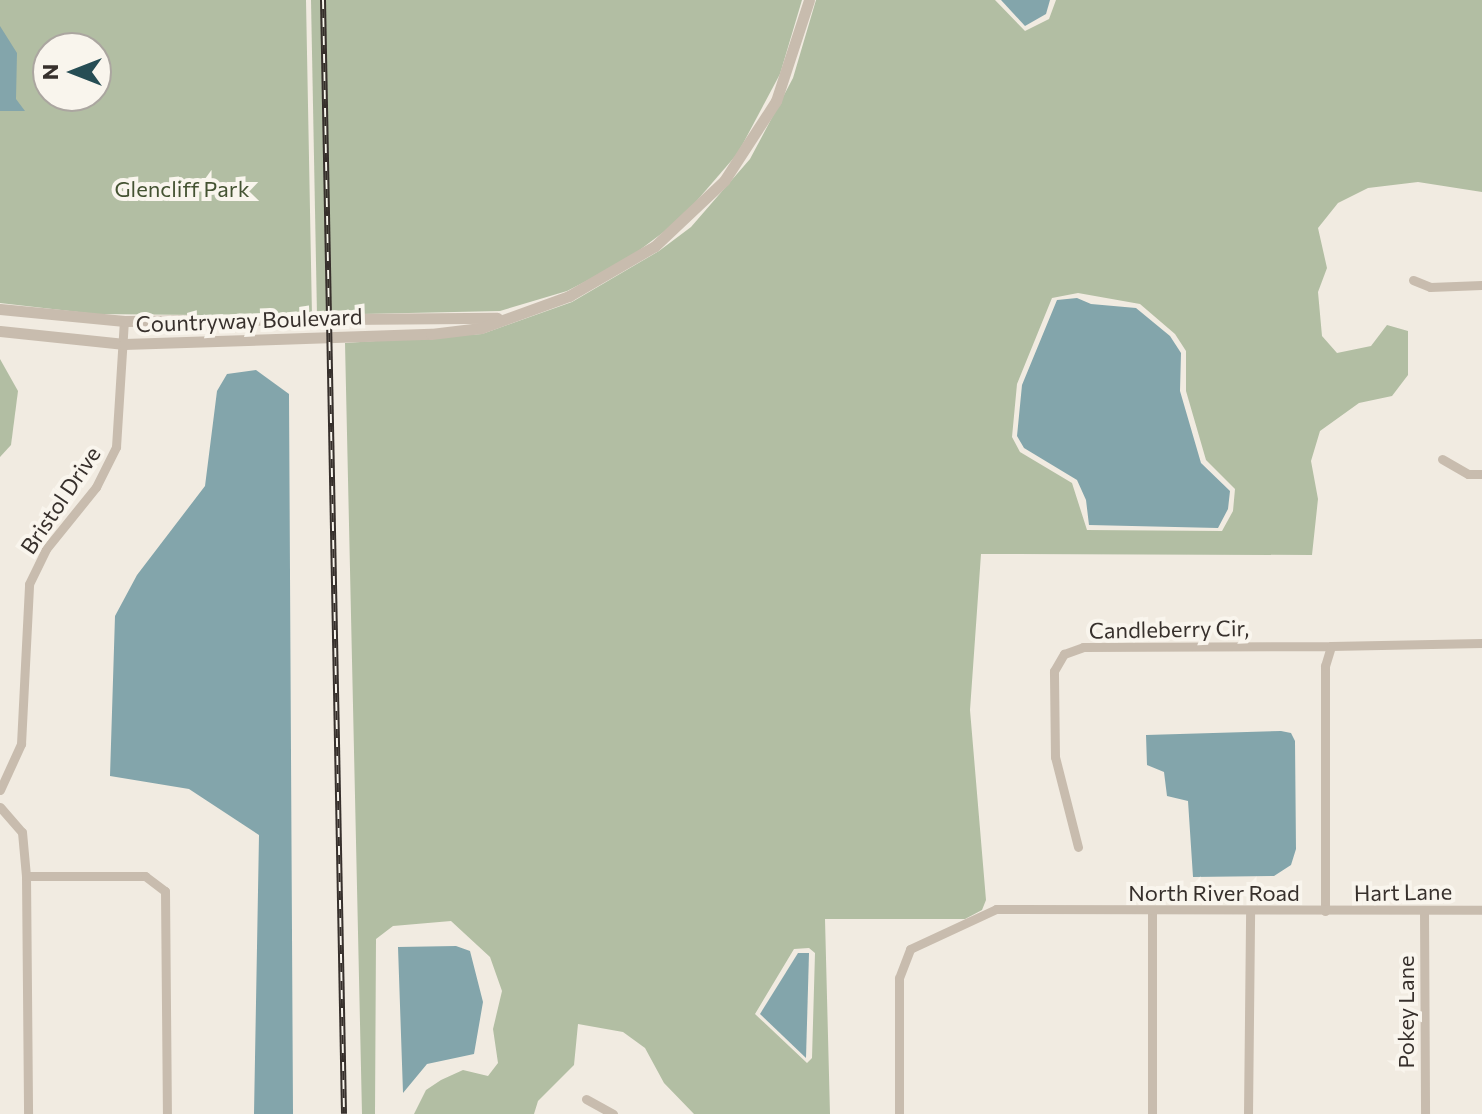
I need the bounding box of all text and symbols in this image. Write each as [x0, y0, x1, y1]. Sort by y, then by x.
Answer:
north arrow [32, 32, 112, 112]
text: N [36, 64, 63, 80]
park label: Glencliff Park [114, 176, 250, 202]
street label: Countryway Boulevard [135, 303, 363, 337]
street label: Bristol Drive [15, 441, 105, 559]
street label: Candleberry Cir, [1089, 614, 1249, 644]
street label: Hart Lane [1354, 878, 1452, 906]
street label: North River Road [1128, 880, 1300, 906]
street label: Pokey Lane [1393, 955, 1419, 1069]

